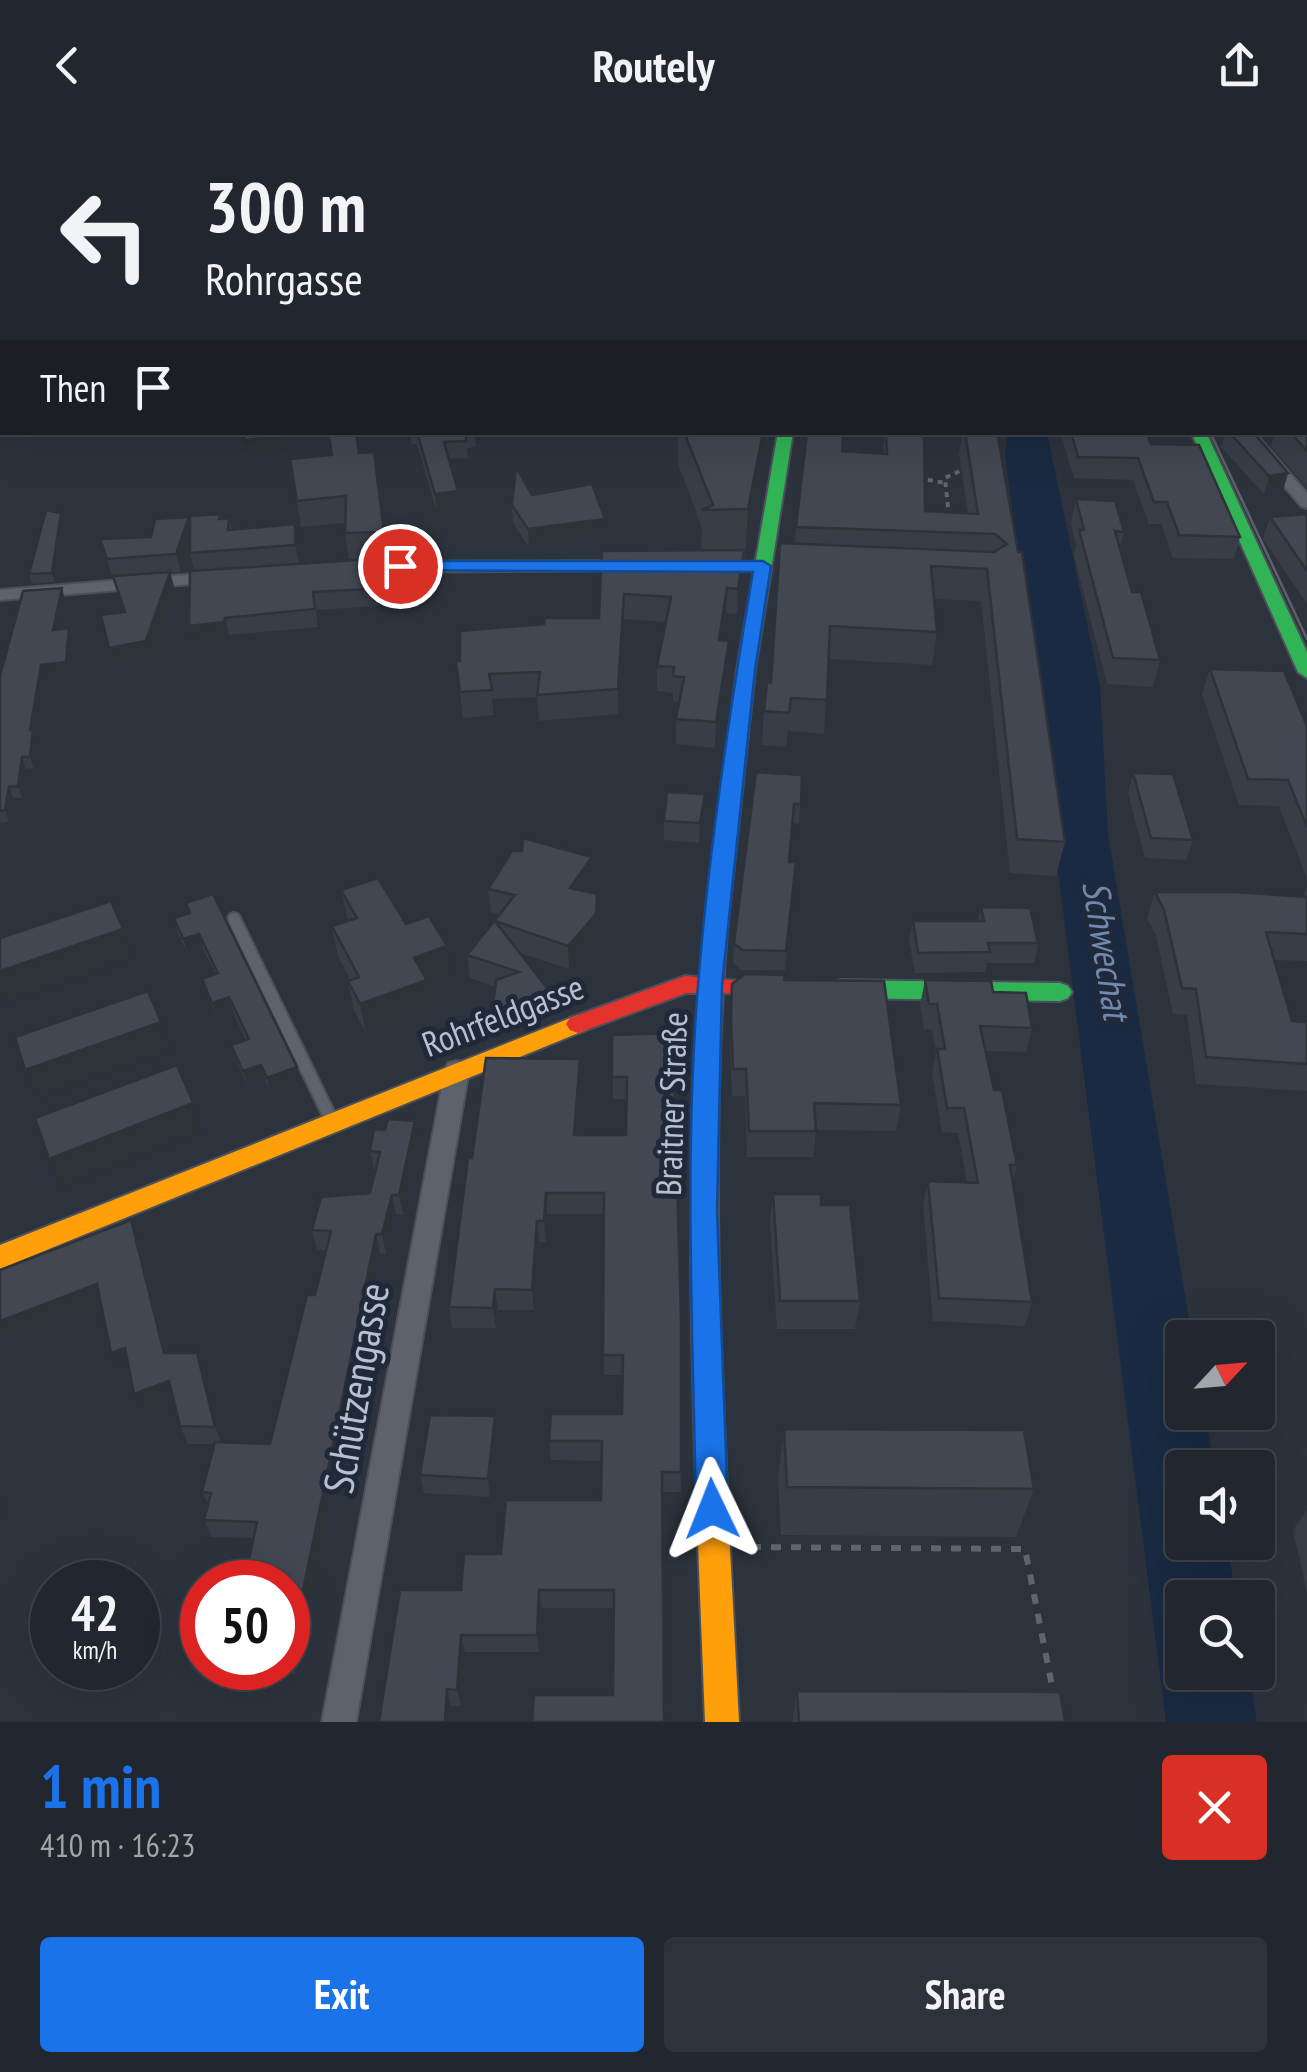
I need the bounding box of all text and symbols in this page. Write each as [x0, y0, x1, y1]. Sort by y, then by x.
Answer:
text: Routely [592, 36, 715, 94]
icon: back [40, 38, 95, 93]
icon: share [1212, 38, 1267, 93]
text: 300 m [205, 161, 366, 251]
icon: left [40, 170, 170, 300]
text: Rohrgasse [205, 249, 363, 307]
icon: arrive [126, 360, 181, 415]
text: Then [40, 363, 106, 412]
pin [358, 524, 443, 609]
icon: arrive [373, 539, 428, 594]
water label: Schwechat [1072, 877, 1143, 1027]
street label: Rohrfeldgasse [415, 963, 590, 1067]
street label: Braitner Straße [645, 1011, 697, 1197]
street label: Schützengasse [310, 1279, 401, 1497]
north arrow [1165, 1320, 1275, 1430]
map controls [1165, 1320, 1275, 1690]
button: sound [1165, 1450, 1275, 1560]
position arrow [660, 1457, 764, 1561]
speed limit sign: 50 [180, 1560, 310, 1690]
text: 42 [71, 1580, 119, 1645]
button: search [1165, 1580, 1275, 1690]
text: km/h [73, 1634, 117, 1666]
text: 1 min [40, 1747, 161, 1825]
button: close [1162, 1755, 1267, 1860]
text: 410 m · 16:23 [40, 1824, 195, 1866]
button: Exit [40, 1937, 644, 2052]
button: Share [664, 1937, 1267, 2052]

